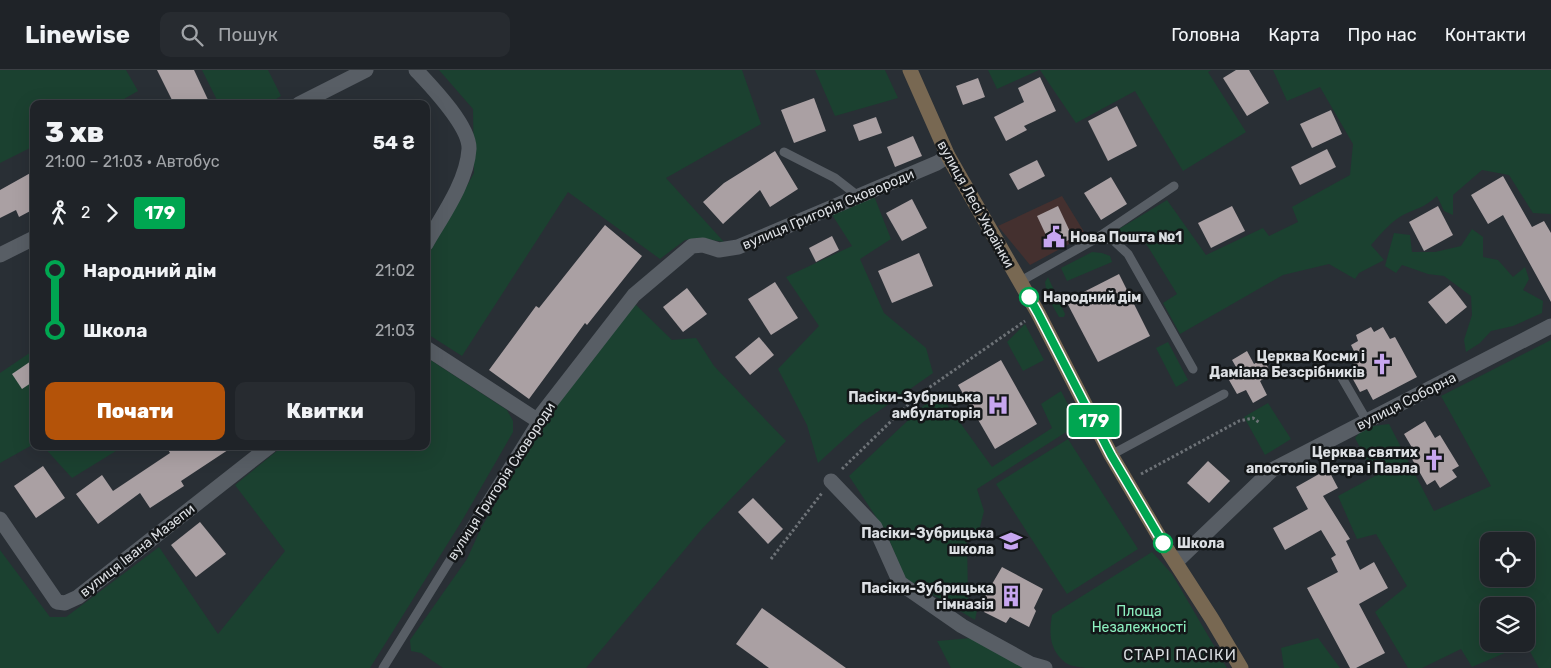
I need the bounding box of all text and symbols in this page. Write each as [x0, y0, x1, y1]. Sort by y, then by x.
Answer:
search box [160, 12, 510, 57]
text: Linewise [25, 21, 130, 49]
icon: search [178, 21, 206, 49]
text: Пошук [218, 23, 278, 46]
text: Головна [1171, 24, 1240, 46]
text: Карта [1268, 24, 1320, 46]
text: Про нас [1348, 24, 1417, 46]
text: Контакти [1445, 24, 1526, 46]
text: 3 хв [45, 116, 104, 149]
text: 54 ₴ [373, 131, 415, 154]
street label: вулиця Лесі Українки [933, 138, 1018, 271]
text: 21:00 – 21:03 · Автобус [45, 152, 220, 171]
street label: вулиця Григорія Сковороди [740, 166, 917, 253]
icon: walk [45, 199, 73, 227]
icon: forward [98, 199, 126, 227]
text: 179 [144, 202, 175, 224]
text: 2 [81, 203, 90, 222]
public building icon: Нова Пошта №1 [1041, 224, 1067, 250]
place label: Нова Пошта №1 [1070, 229, 1182, 246]
text: Народний дім [83, 259, 217, 282]
text: 21:02 [375, 261, 415, 280]
marker: Народний дім [1019, 287, 1039, 307]
place label: Народний дім [1043, 289, 1141, 306]
text: Школа [83, 319, 147, 342]
text: 21:03 [375, 321, 415, 340]
place label: Церква Косми і Даміана Безсрібників [1209, 348, 1365, 381]
church icon: Церква Косми і Даміана Безсрібників [1369, 351, 1395, 377]
street label: вулиця Соборна [1354, 369, 1459, 434]
button: Почати [45, 382, 225, 440]
button: Квитки [235, 382, 415, 440]
place label: Пасіки-Зубрицька амбулаторія [848, 389, 981, 422]
hospital icon: Пасіки-Зубрицька амбулаторія [985, 392, 1011, 418]
street label: вулиця Григорія Сковороди [444, 399, 559, 563]
line badge: 179 [1065, 405, 1123, 437]
text: 179 [1079, 410, 1109, 432]
place label: Церква святих апостолів Петра і Павла [1246, 444, 1419, 477]
church icon: Церква святих апостолів Петра і Павла [1421, 447, 1447, 473]
street label: вулиця Івана Мазепи [76, 500, 198, 601]
place label: Пасіки-Зубрицька школа [861, 525, 994, 558]
school or university icon: Пасіки-Зубрицька школа [998, 528, 1024, 554]
map controls [1480, 532, 1535, 652]
button: locate [1480, 532, 1535, 587]
marker: Школа [1153, 533, 1173, 553]
place label: Школа [1177, 535, 1224, 552]
place label: Пасіки-Зубрицька гімназія [861, 580, 994, 613]
building icon: Пасіки-Зубрицька гімназія [998, 583, 1024, 609]
button: layers [1480, 597, 1535, 652]
park label: Площа Незалежності [1092, 603, 1186, 636]
district label: СТАРІ ПАСІКИ [1123, 646, 1237, 664]

